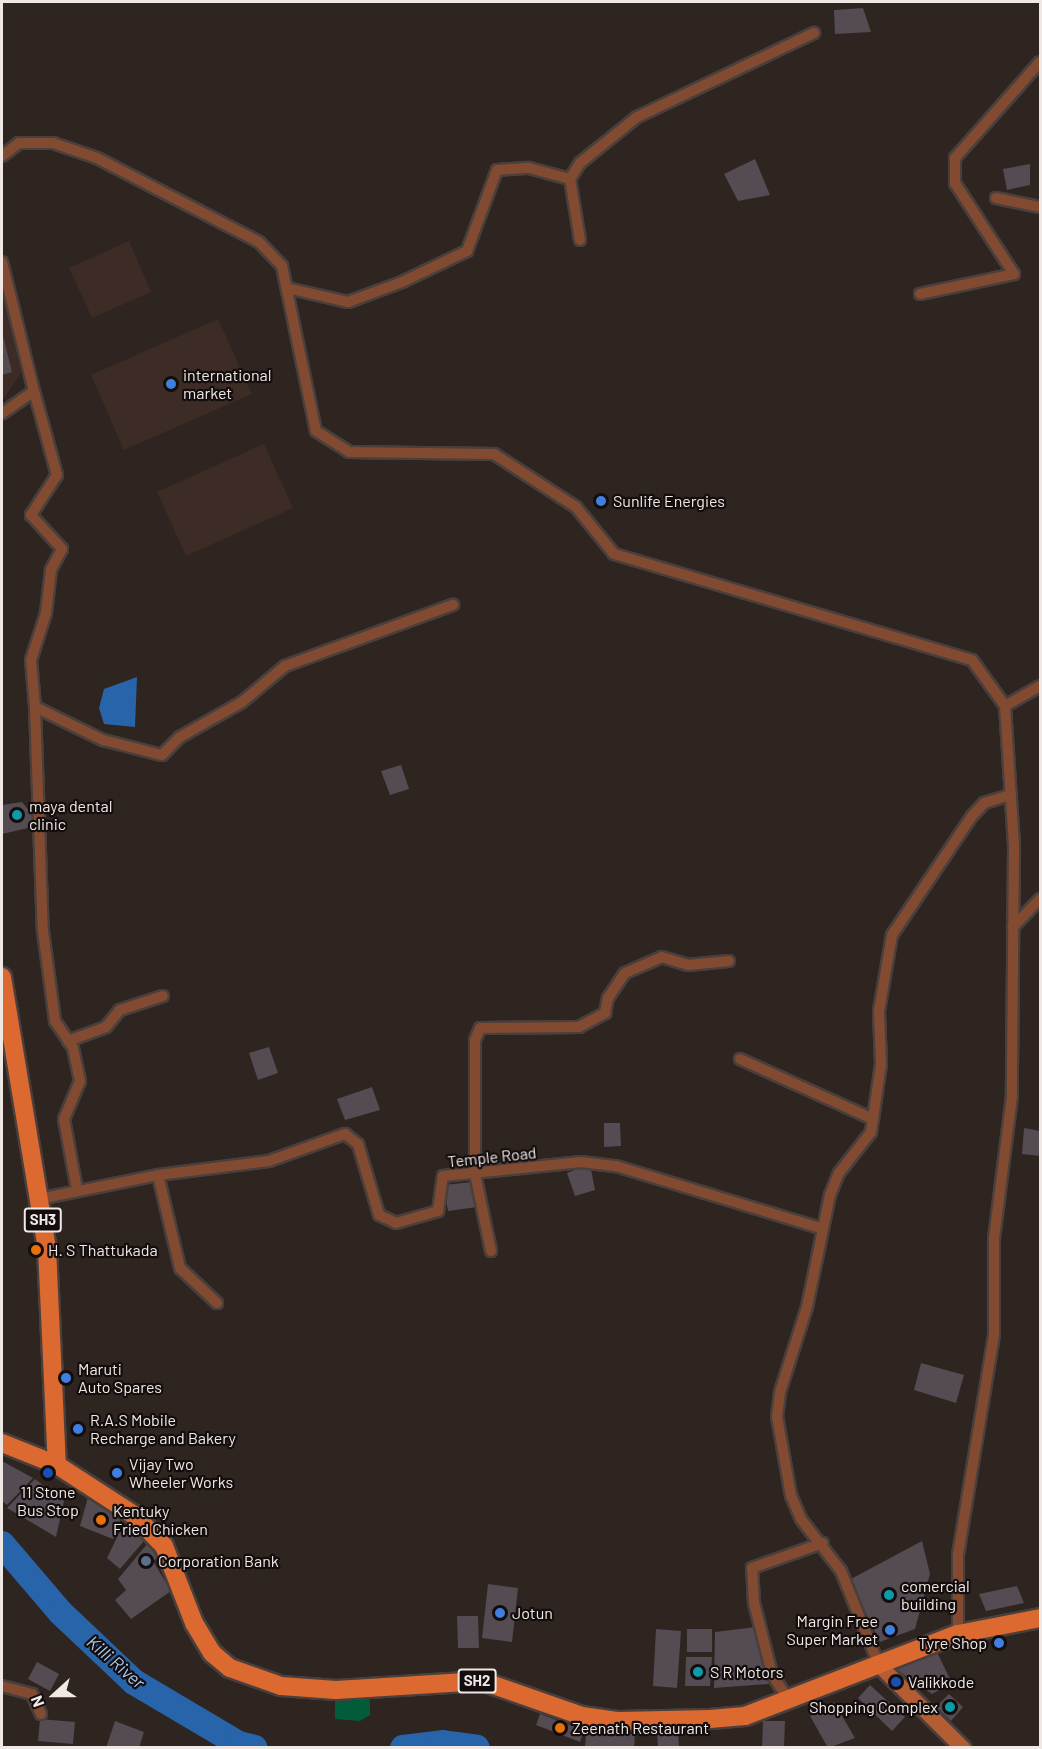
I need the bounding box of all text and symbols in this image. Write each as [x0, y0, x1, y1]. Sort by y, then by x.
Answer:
place label: international market [183, 365, 271, 403]
marker: international market [164, 377, 178, 391]
place label: Sunlife Energies [613, 491, 725, 511]
marker: Sunlife Energies [594, 494, 608, 508]
place label: maya dental clinic [29, 796, 112, 834]
marker: maya dental clinic [10, 808, 24, 822]
street label: Temple Road [447, 1143, 537, 1171]
road number: SH3 [24, 1208, 63, 1232]
place label: H. S Thattukada [48, 1240, 158, 1260]
marker: H. S Thattukada [29, 1243, 43, 1257]
place label: Maruti Auto Spares [78, 1359, 162, 1397]
marker: Maruti Auto Spares [59, 1371, 73, 1385]
place label: R.A.S Mobile Recharge and Bakery [90, 1410, 236, 1448]
marker: R.A.S Mobile Recharge and Bakery [71, 1422, 85, 1436]
place label: Vijay Two Wheeler Works [129, 1454, 233, 1492]
marker: 11 Stone Bus Stop [41, 1466, 55, 1480]
marker: Vijay Two Wheeler Works [110, 1466, 124, 1480]
place label: 11 Stone Bus Stop [17, 1482, 79, 1520]
place label: Kentuky Fried Chicken [113, 1501, 208, 1539]
marker: Kentuky Fried Chicken [94, 1513, 108, 1527]
place label: Corporation Bank [158, 1551, 279, 1571]
marker: Corporation Bank [139, 1554, 153, 1568]
place label: comercial building [901, 1576, 970, 1614]
marker: comercial building [882, 1588, 896, 1602]
place label: Jotun [512, 1603, 553, 1623]
marker: Jotun [493, 1606, 507, 1620]
place label: Margin Free Super Market [786, 1611, 878, 1649]
marker: Margin Free Super Market [883, 1623, 897, 1637]
water label: Killi River [83, 1631, 149, 1693]
place label: Tyre Shop [918, 1633, 987, 1653]
marker: Tyre Shop [992, 1636, 1006, 1650]
place label: S R Motors [710, 1662, 783, 1682]
north arrow [24, 1665, 84, 1725]
marker: S R Motors [691, 1665, 705, 1679]
road number: SH2 [458, 1669, 496, 1693]
place label: Valikkode [908, 1672, 974, 1692]
marker: Valikkode [889, 1675, 903, 1689]
text: N [26, 1693, 48, 1710]
place label: Shopping Complex [809, 1697, 938, 1717]
marker: Shopping Complex [943, 1700, 957, 1714]
place label: Zeenath Restaurant [572, 1718, 709, 1738]
marker: Zeenath Restaurant [553, 1721, 567, 1735]

